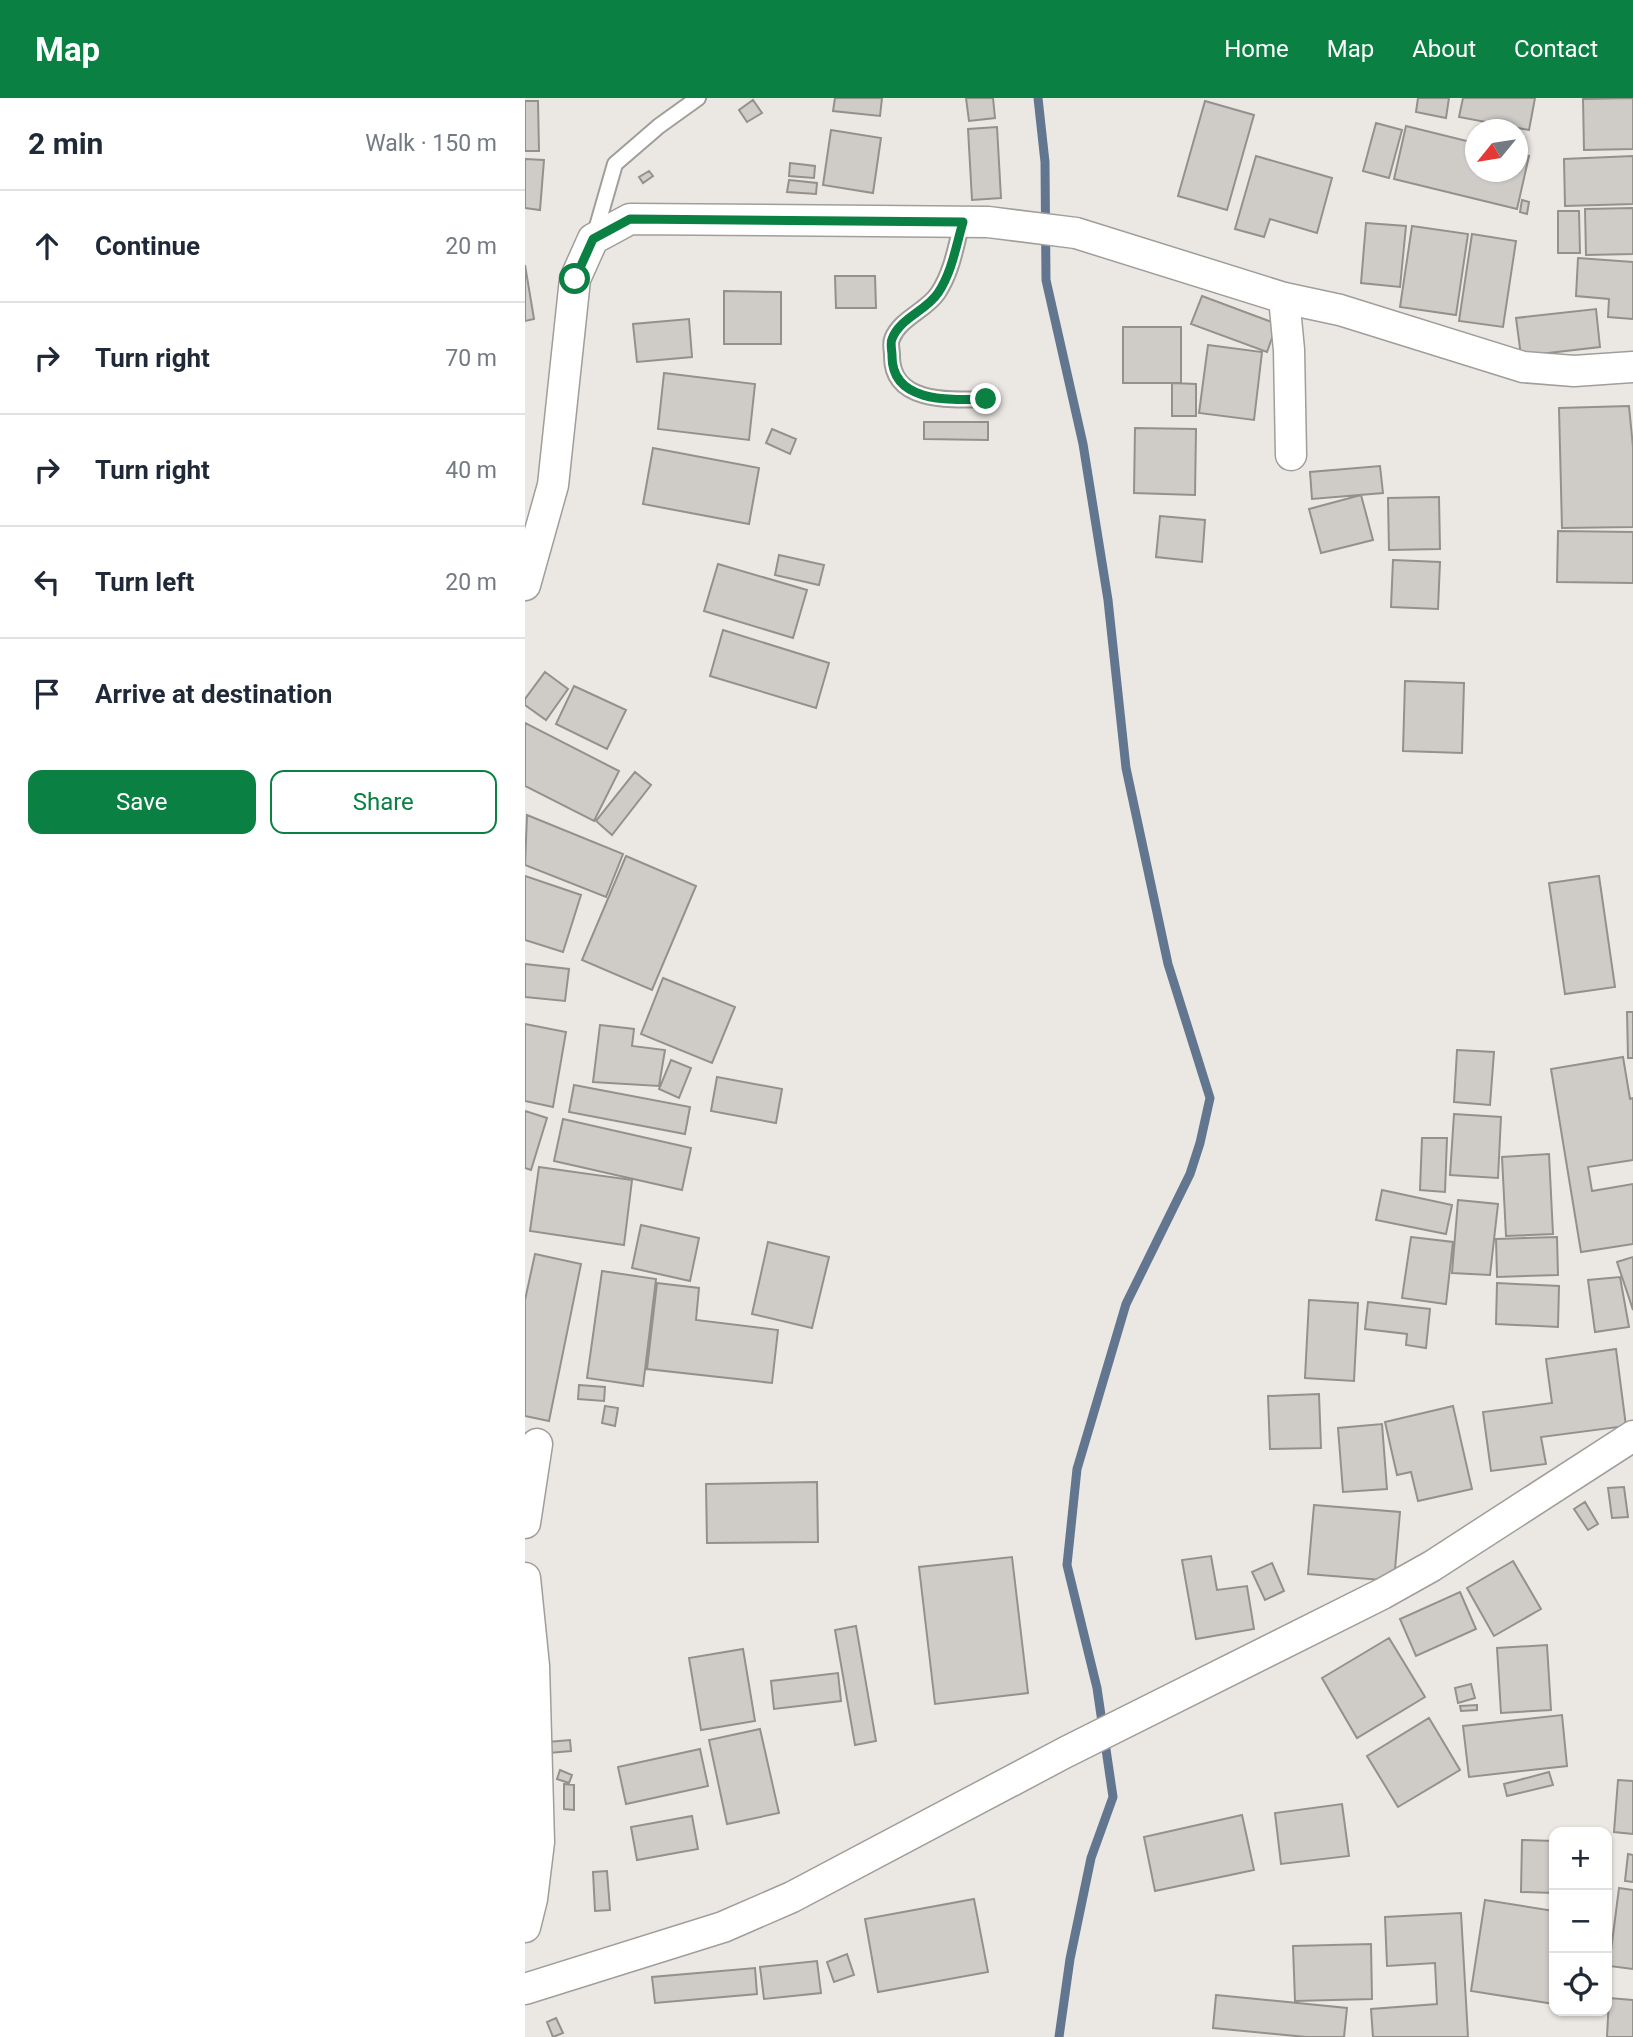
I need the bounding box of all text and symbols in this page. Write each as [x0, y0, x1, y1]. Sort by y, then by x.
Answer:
text: Map [35, 30, 100, 69]
text: Home [1224, 35, 1289, 63]
text: Map [1327, 35, 1374, 63]
text: About [1412, 35, 1476, 63]
text: Contact [1514, 35, 1598, 63]
north arrow [1465, 119, 1528, 182]
text: 2 min [28, 126, 103, 161]
text: Walk · 150 m [365, 130, 497, 157]
icon: ahead [28, 227, 66, 265]
text: Continue [95, 231, 200, 261]
text: 20 m [445, 233, 497, 260]
route start [559, 263, 590, 294]
icon: right [28, 339, 66, 377]
text: Turn right [95, 343, 210, 373]
text: 70 m [445, 345, 497, 372]
route end [970, 383, 1001, 414]
icon: right [28, 451, 66, 489]
text: Turn right [95, 455, 210, 485]
text: 40 m [445, 457, 497, 484]
icon: left [28, 563, 66, 601]
text: Turn left [95, 567, 194, 597]
text: 20 m [445, 569, 497, 596]
icon: arrive [28, 675, 66, 713]
text: Arrive at destination [95, 679, 332, 709]
button: Save [28, 770, 256, 834]
button: Share [270, 770, 497, 834]
map controls [1549, 1827, 1612, 2016]
button: + [1549, 1827, 1612, 1890]
button: − [1549, 1890, 1612, 1953]
button: locate [1549, 1953, 1612, 2016]

